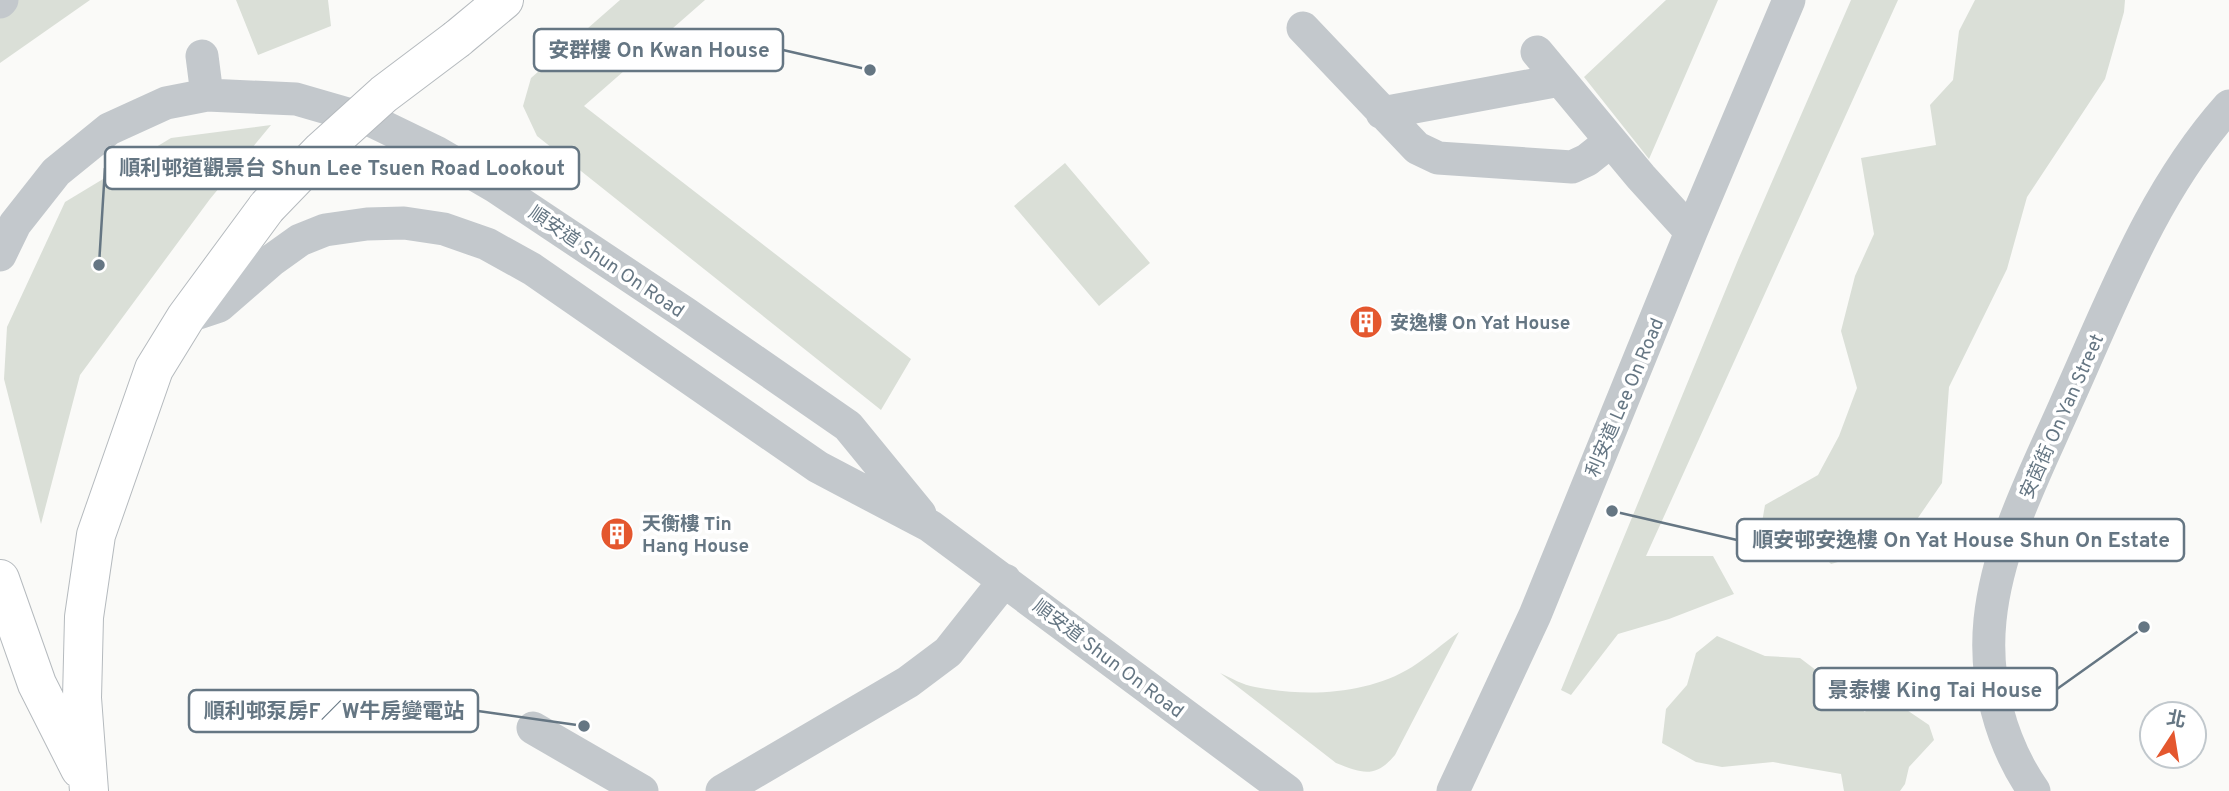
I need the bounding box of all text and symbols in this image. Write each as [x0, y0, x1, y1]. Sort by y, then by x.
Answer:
callout: 安群樓 On Kwan House [534, 29, 783, 71]
text: 安群樓 On Kwan House [548, 38, 770, 65]
callout: 順利邨道觀景台 Shun Lee Tsuen Road Lookout [105, 147, 579, 189]
text: 順利邨道觀景台 Shun Lee Tsuen Road Lookout [119, 156, 565, 183]
street label: 順安道 Shun On Road [523, 202, 688, 324]
building icon: 安逸樓 On Yat House [1347, 303, 1385, 341]
place label: 安逸樓 On Yat House [1390, 312, 1570, 336]
street label: 利安道 Lee On Road [1581, 315, 1670, 481]
street label: 安茵街 On Yan Street [2016, 330, 2110, 503]
place label: 天衡樓 Tin Hang House [642, 513, 749, 559]
building icon: 天衡樓 Tin Hang House [598, 515, 636, 553]
callout: 順安邨安逸樓 On Yat House Shun On Estate [1737, 519, 2184, 561]
text: 順安邨安逸樓 On Yat House Shun On Estate [1752, 528, 2170, 555]
street label: 順安道 Shun On Road [1028, 595, 1188, 724]
callout: 景泰樓 King Tai House [1814, 668, 2057, 710]
text: 景泰樓 King Tai House [1828, 678, 2042, 705]
callout: 順利邨泵房F／W牛房變電站 [189, 690, 478, 732]
text: 順利邨泵房F／W牛房變電站 [204, 699, 464, 726]
north arrow [2138, 700, 2208, 770]
text: 北 [2164, 707, 2188, 734]

